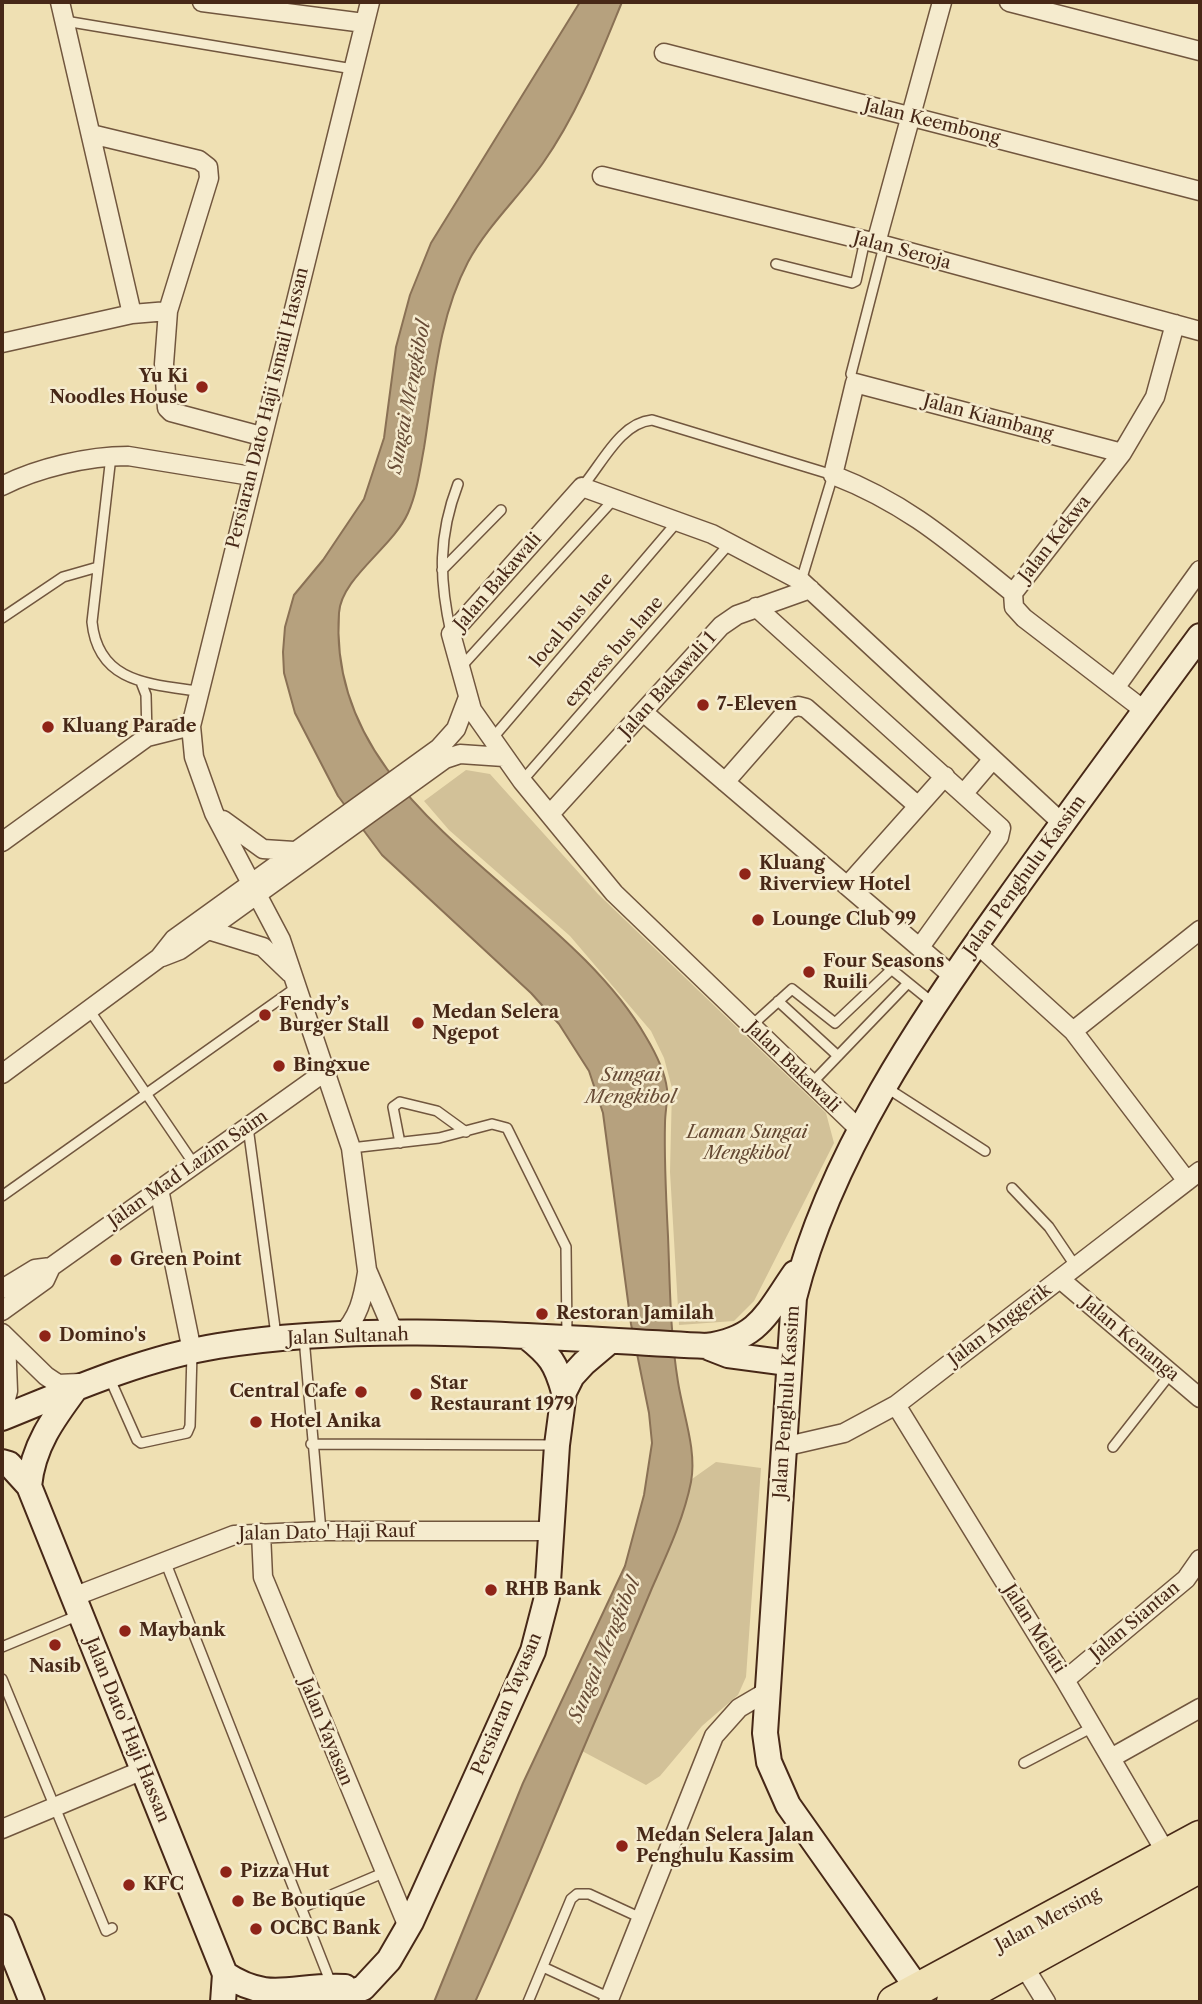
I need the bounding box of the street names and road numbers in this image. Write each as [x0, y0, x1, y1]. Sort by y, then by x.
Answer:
street label: Jalan Keembong [862, 95, 1002, 149]
street label: Jalan Seroja [851, 228, 953, 274]
street label: Persiaran Dato Haji Ismail Hassan [223, 265, 313, 551]
street label: Jalan Kiambang [921, 390, 1055, 446]
street label: Jalan Kekwa [1014, 491, 1096, 587]
street label: Jalan Bakawali [450, 529, 546, 635]
street label: local bus lane [526, 569, 618, 671]
street label: express bus lane [560, 592, 668, 712]
street label: Jalan Bakawali 1 [615, 628, 721, 742]
street label: Jalan Penghulu Kassim [959, 791, 1091, 961]
street label: Jalan Bakawali [741, 1017, 845, 1117]
street label: Jalan Mad Lazim Saim [104, 1106, 272, 1232]
street label: Jalan Anggerik [944, 1279, 1056, 1371]
street label: Jalan Kenanga [1077, 1292, 1183, 1386]
street label: Jalan Penghulu Kassim [769, 1305, 805, 1499]
street label: Jalan Sultanah [287, 1324, 409, 1350]
street label: Jalan Dato' Haji Rauf [238, 1521, 416, 1545]
street label: Jalan Siantan [1086, 1577, 1184, 1665]
street label: Jalan Melati [998, 1580, 1070, 1678]
street label: Persiaran Yayasan [467, 1630, 547, 1778]
street label: Jalan Dato' Haji Hassan [80, 1634, 174, 1826]
street label: Jalan Yayasan [295, 1675, 357, 1789]
street label: Jalan Mersing [992, 1883, 1104, 1957]

